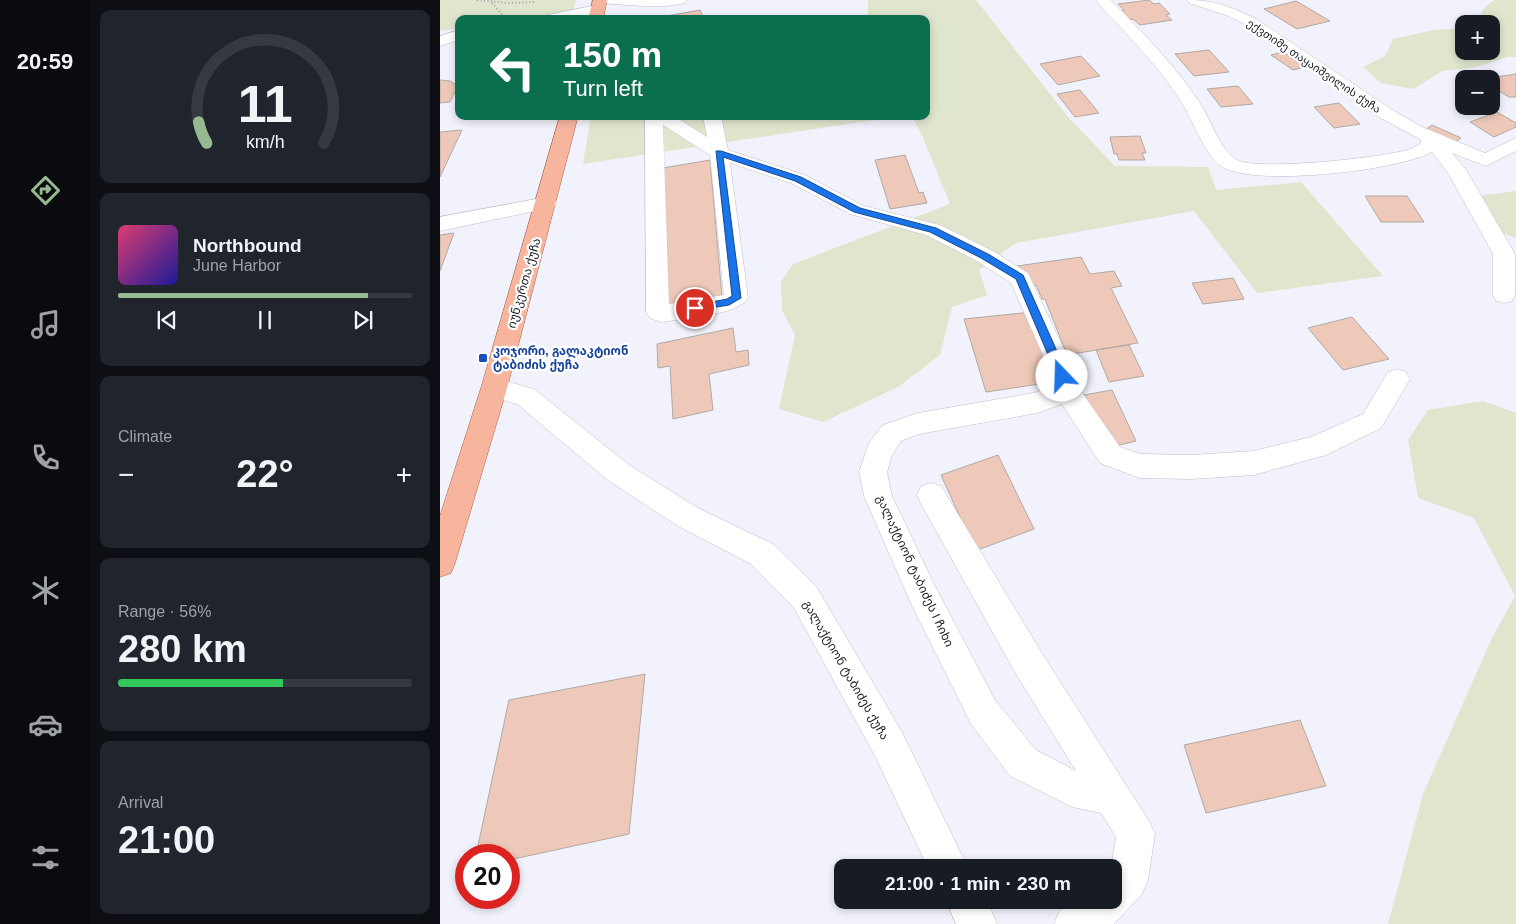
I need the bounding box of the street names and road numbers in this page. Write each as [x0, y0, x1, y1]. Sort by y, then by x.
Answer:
street label: ექვთიმე თაყაიშვილის ქუჩა [1244, 17, 1383, 116]
street label: იუნკერთა ქუჩა [504, 236, 544, 330]
street label: გალაქტიონ ტაბიძეს I ჩიხი [873, 493, 956, 650]
street label: გალაქტიონ ტაბიძეს ქუჩა [799, 598, 892, 743]

